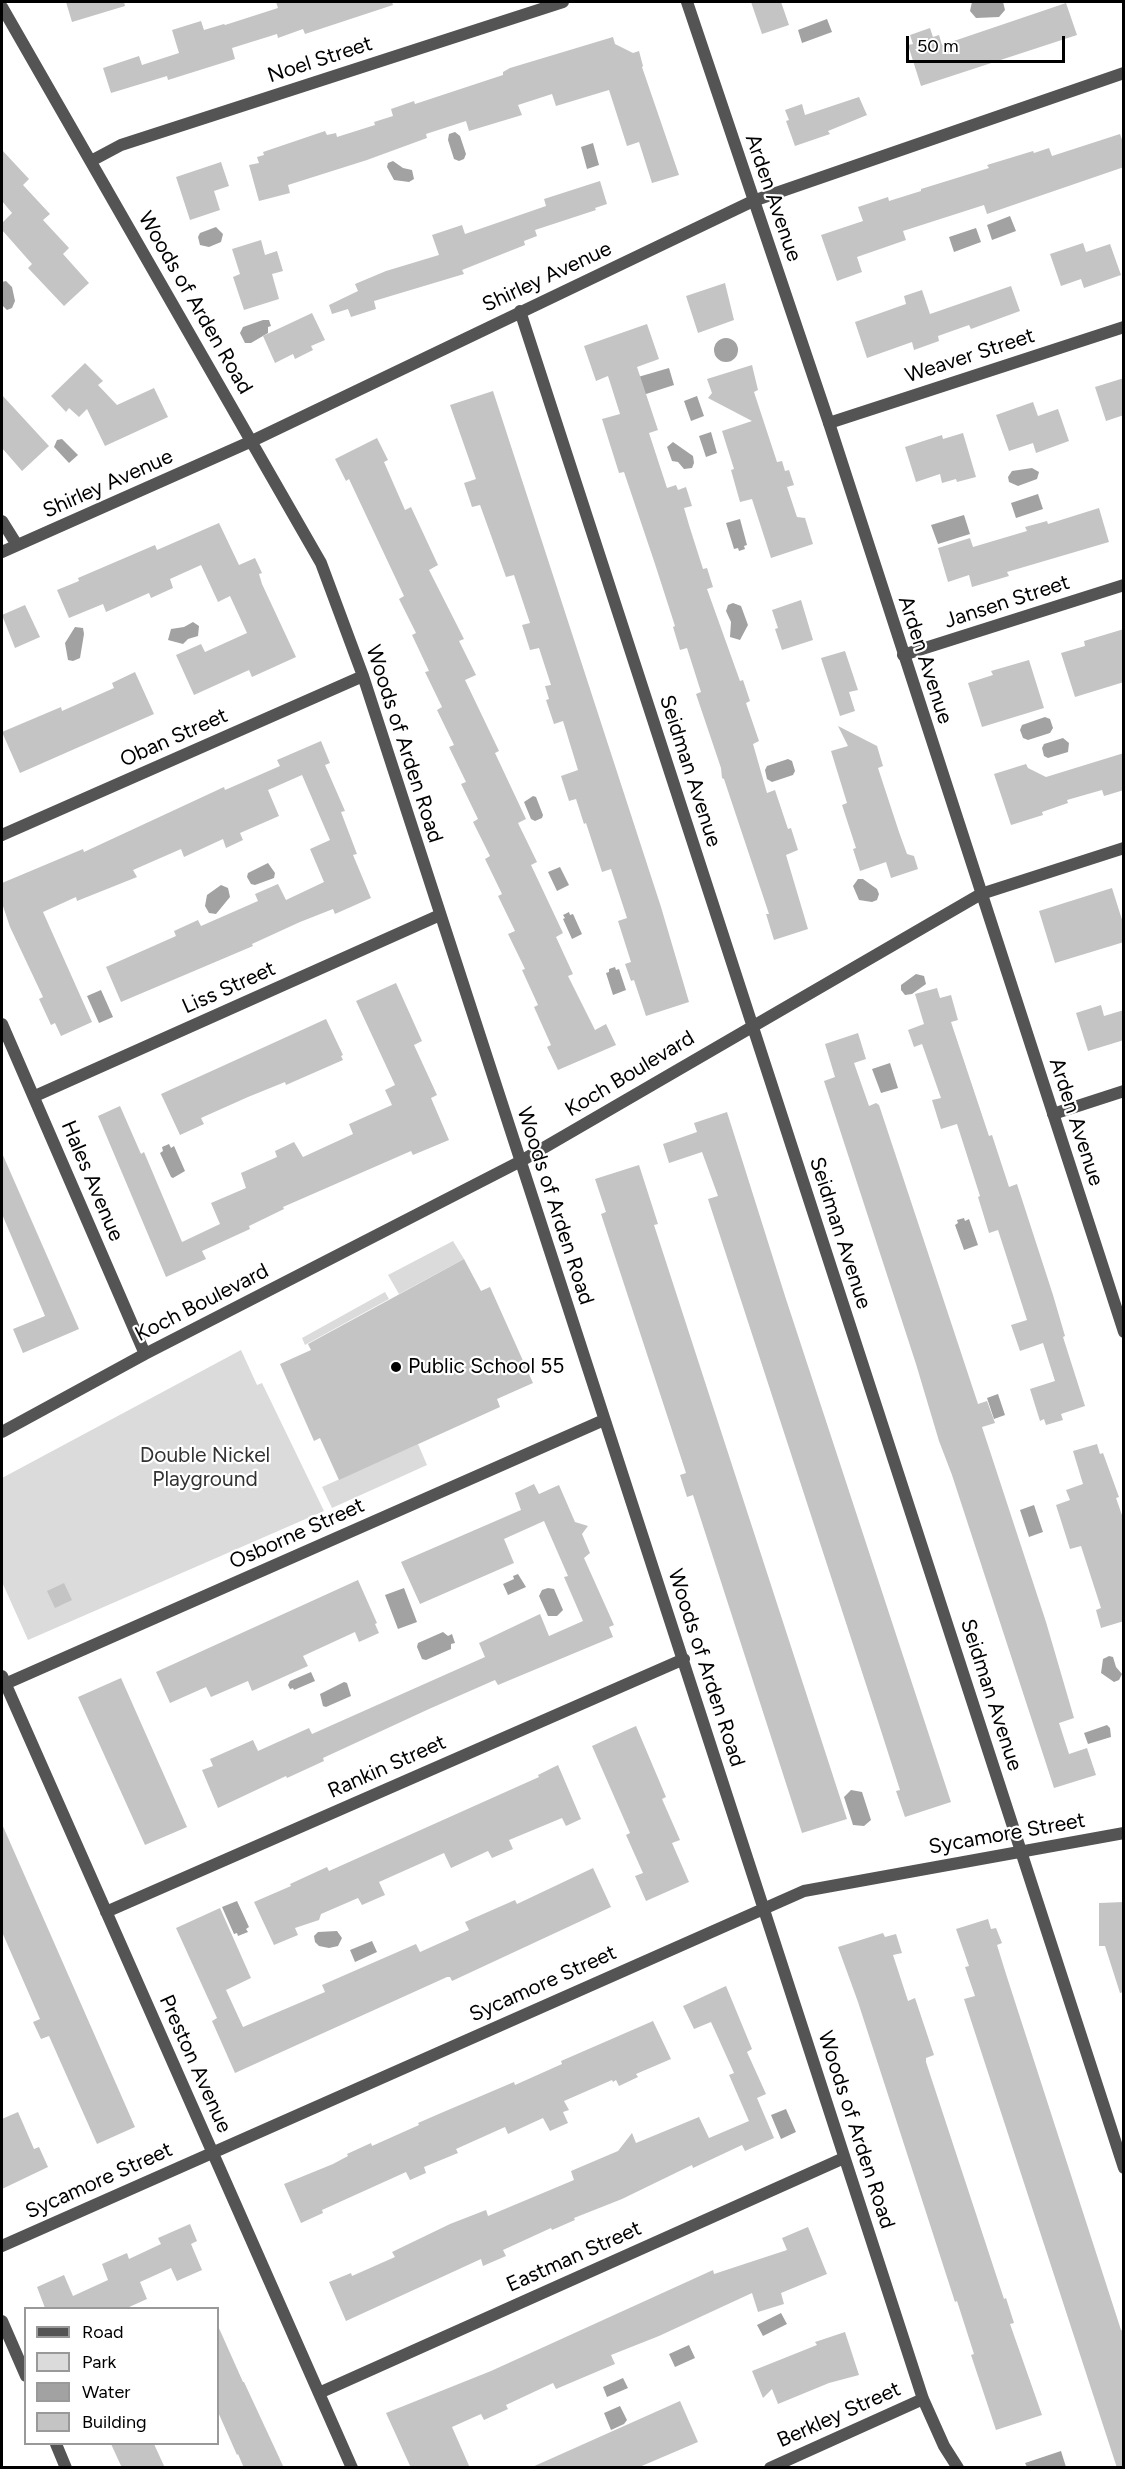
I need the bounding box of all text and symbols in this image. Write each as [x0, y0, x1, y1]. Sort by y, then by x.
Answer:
scale bar [909, 24, 1068, 62]
street label: Noel Street [265, 31, 375, 89]
text: 50 m [917, 35, 959, 57]
street label: Arden Avenue [739, 131, 807, 265]
street label: Woods of Arden Road [132, 207, 258, 399]
street label: Shirley Avenue [478, 236, 616, 318]
street label: Weaver Street [902, 323, 1038, 389]
street label: Shirley Avenue [39, 444, 177, 524]
street label: Jansen Street [941, 570, 1073, 634]
street label: Arden Avenue [892, 593, 958, 727]
street label: Woods of Arden Road [360, 642, 448, 846]
street label: Seidman Avenue [654, 692, 726, 850]
street label: Oban Street [116, 703, 232, 773]
street label: Liss Street [178, 956, 280, 1020]
street label: Koch Boulevard [561, 1025, 699, 1123]
street label: Arden Avenue [1043, 1055, 1109, 1189]
street label: Woods of Arden Road [511, 1104, 599, 1308]
street label: Hales Avenue [55, 1117, 129, 1245]
street label: Seidman Avenue [804, 1154, 876, 1312]
street label: Koch Boulevard [131, 1259, 273, 1347]
place label: Public School 55 [408, 1354, 564, 1380]
marker: Public School 55 [389, 1360, 403, 1374]
park label: Double Nickel Playground [140, 1443, 270, 1493]
street label: Osborne Street [226, 1493, 368, 1575]
street label: Woods of Arden Road [662, 1566, 750, 1770]
street label: Seidman Avenue [955, 1616, 1027, 1774]
street label: Rankin Street [324, 1730, 450, 1804]
street label: Sycamore Street [927, 1808, 1087, 1860]
street label: Sycamore Street [466, 1940, 620, 2028]
street label: Preston Avenue [153, 1991, 237, 2137]
street label: Woods of Arden Road [812, 2028, 900, 2232]
street label: Sycamore Street [22, 2137, 176, 2225]
street label: Eastman Street [503, 2216, 645, 2298]
legend [24, 2307, 219, 2445]
text: Road [82, 2321, 123, 2343]
text: Park [82, 2351, 116, 2373]
street label: Berkley Street [773, 2377, 905, 2453]
text: Water [82, 2381, 130, 2403]
text: Building [82, 2411, 147, 2433]

